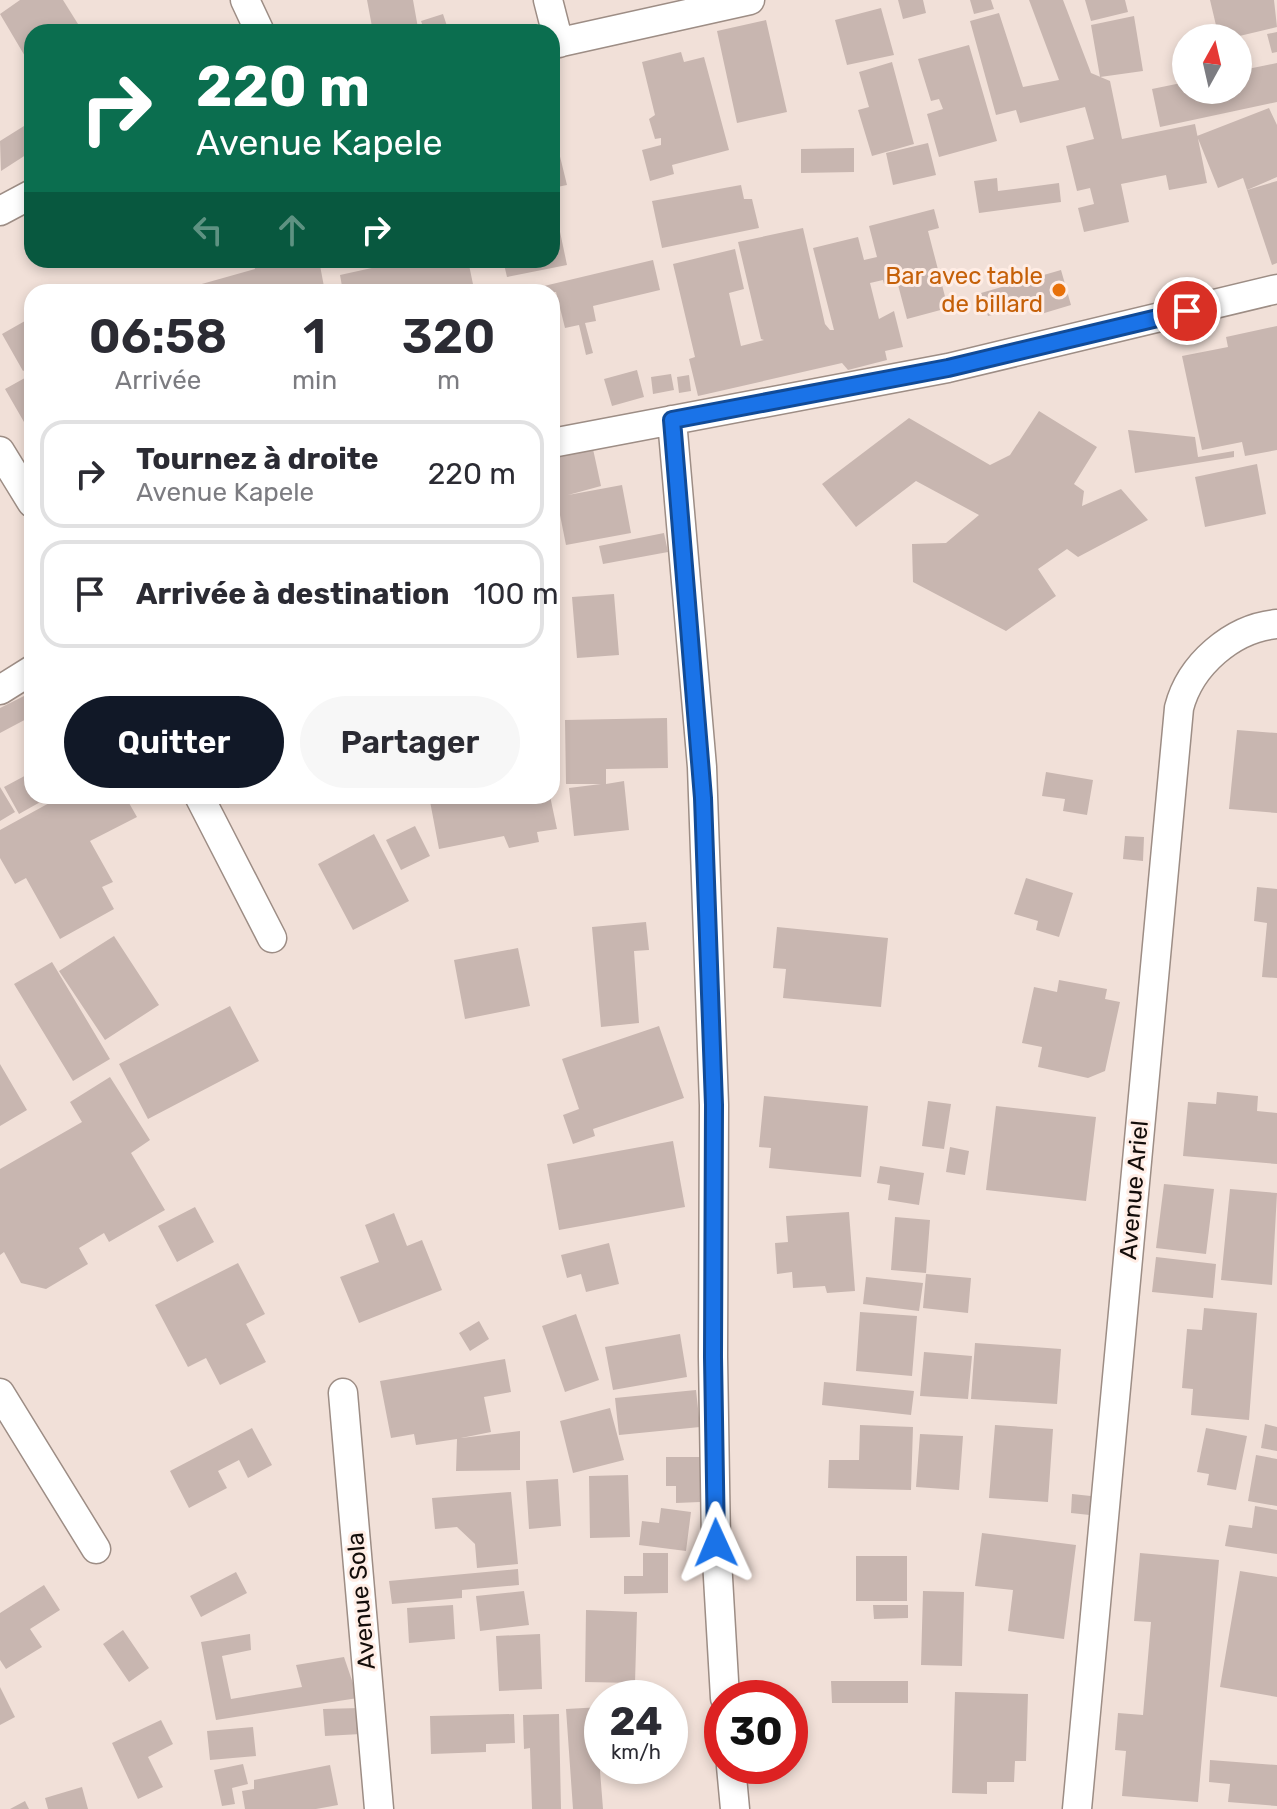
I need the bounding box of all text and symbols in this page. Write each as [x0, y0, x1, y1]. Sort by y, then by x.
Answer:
north arrow [1172, 24, 1252, 104]
map controls [1172, 24, 1252, 104]
text: 220 m [196, 54, 370, 120]
icon: right [64, 56, 168, 160]
text: Avenue Kapele [196, 121, 443, 164]
icon: left [186, 208, 230, 252]
icon: ahead [270, 208, 314, 252]
icon: right [354, 208, 398, 252]
place label: Bar avec table de billard [885, 262, 1043, 318]
pin [1153, 277, 1221, 345]
marker: Bar avec table de billard [1050, 281, 1068, 299]
icon: arrive [1165, 289, 1209, 333]
text: 06:58 [89, 308, 227, 365]
text: 1 [303, 308, 326, 365]
text: 320 [402, 308, 495, 365]
text: Arrivée [115, 365, 201, 396]
text: min [292, 365, 337, 396]
text: m [437, 365, 460, 396]
text: Tournez à droite [136, 441, 379, 477]
icon: right [68, 452, 112, 496]
text: 220 m [428, 456, 516, 492]
text: Avenue Kapele [136, 477, 314, 508]
icon: arrive [68, 572, 112, 616]
text: Arrivée à destination [136, 576, 450, 612]
text: 100 m [474, 576, 559, 612]
button: Quitter [64, 696, 284, 788]
button: Partager [300, 696, 520, 788]
street label: Avenue Ariel [1114, 1119, 1154, 1261]
position arrow [674, 1501, 758, 1585]
street label: Avenue Sola [341, 1531, 381, 1671]
speed limit sign: 30 [704, 1680, 808, 1784]
text: 24 [609, 1698, 663, 1745]
text: km/h [611, 1740, 661, 1764]

